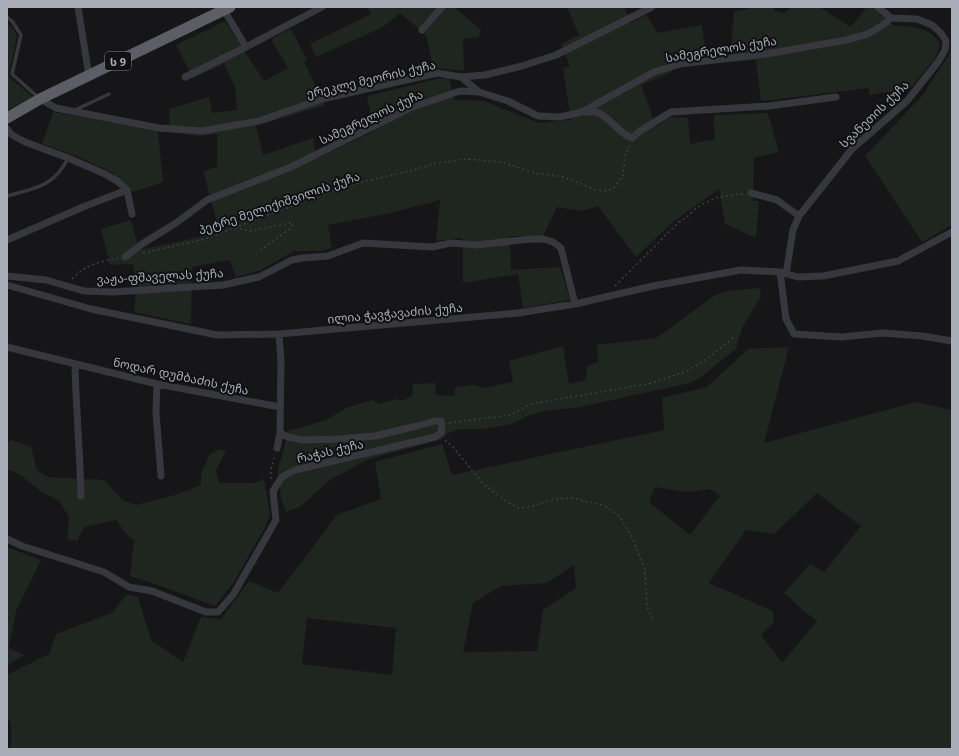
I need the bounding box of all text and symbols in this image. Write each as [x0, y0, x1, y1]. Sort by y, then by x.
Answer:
street label: სამეგრელოს ქუჩა [664, 32, 778, 66]
road number: ს 9 [105, 52, 131, 70]
street label: ერეკლე მეორის ქუჩა [305, 56, 437, 102]
street label: სვანეთის ქუჩა [836, 76, 912, 152]
street label: სამეგრელოს ქუჩა [316, 86, 426, 148]
street label: პეტრე მელიქიშვილის ქუჩა [196, 167, 362, 239]
street label: ვაჟა-ფშაველას ქუჩა [96, 264, 224, 288]
street label: ილია ჭავჭავაძის ქუჩა [327, 299, 463, 327]
street label: ნოდარ დუმბაძის ქუჩა [112, 353, 250, 399]
street label: რაჭას ქუჩა [295, 435, 365, 467]

